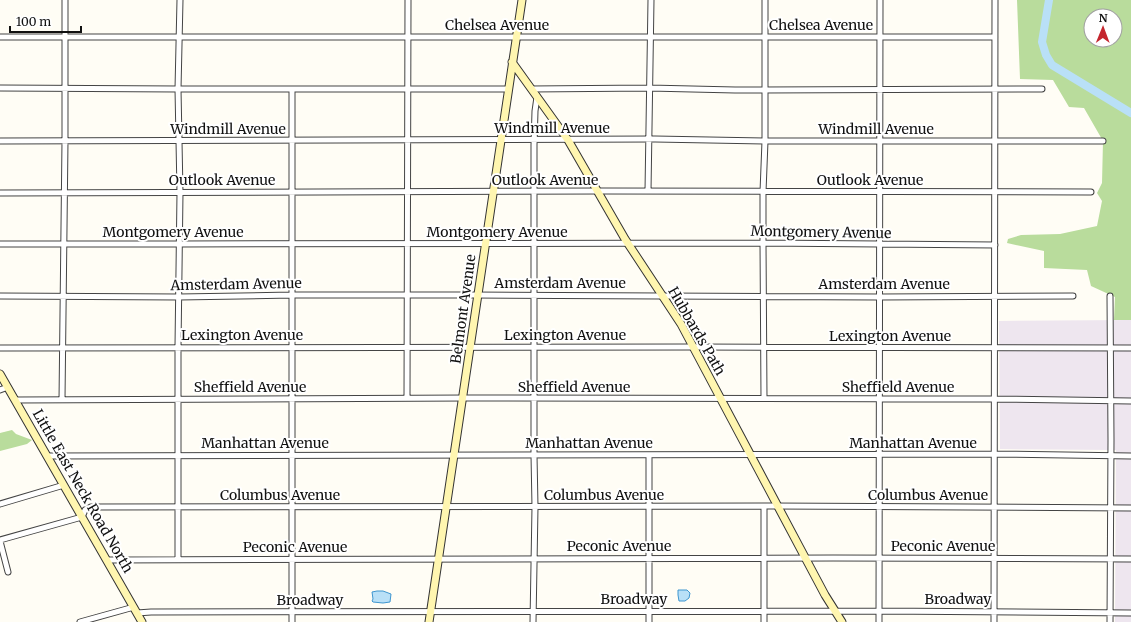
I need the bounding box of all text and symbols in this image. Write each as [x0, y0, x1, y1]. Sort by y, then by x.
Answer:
scale bar [10, 8, 81, 34]
north arrow [1083, 8, 1123, 48]
text: N [1099, 11, 1108, 25]
text: 100 m [16, 14, 51, 29]
street label: Chelsea Avenue [445, 16, 549, 34]
street label: Chelsea Avenue [769, 16, 873, 34]
street label: Windmill Avenue [493, 119, 610, 137]
street label: Windmill Avenue [169, 120, 286, 138]
street label: Windmill Avenue [817, 120, 934, 138]
street label: Outlook Avenue [169, 171, 275, 189]
street label: Outlook Avenue [492, 171, 598, 189]
street label: Outlook Avenue [817, 171, 923, 189]
street label: Montgomery Avenue [750, 222, 892, 242]
street label: Montgomery Avenue [103, 223, 243, 241]
street label: Montgomery Avenue [427, 223, 567, 241]
street label: Belmont Avenue [446, 253, 480, 365]
street label: Amsterdam Avenue [169, 274, 302, 294]
street label: Amsterdam Avenue [493, 274, 626, 292]
street label: Amsterdam Avenue [817, 275, 950, 293]
street label: Hubbards Path [664, 284, 730, 378]
street label: Lexington Avenue [181, 326, 303, 344]
street label: Lexington Avenue [504, 326, 626, 344]
street label: Lexington Avenue [829, 327, 951, 345]
street label: Sheffield Avenue [194, 378, 306, 396]
street label: Sheffield Avenue [518, 378, 630, 396]
street label: Sheffield Avenue [842, 378, 954, 396]
street label: Little East Neck Road North [29, 406, 137, 576]
street label: Manhattan Avenue [201, 434, 329, 452]
street label: Manhattan Avenue [525, 434, 653, 452]
street label: Manhattan Avenue [849, 434, 977, 452]
street label: Columbus Avenue [220, 486, 340, 504]
street label: Columbus Avenue [544, 486, 664, 504]
street label: Columbus Avenue [868, 486, 988, 504]
street label: Peconic Avenue [567, 537, 671, 555]
street label: Peconic Avenue [891, 537, 995, 555]
street label: Peconic Avenue [243, 538, 347, 556]
street label: Broadway [601, 590, 668, 608]
street label: Broadway [925, 590, 992, 608]
street label: Broadway [277, 591, 344, 609]

